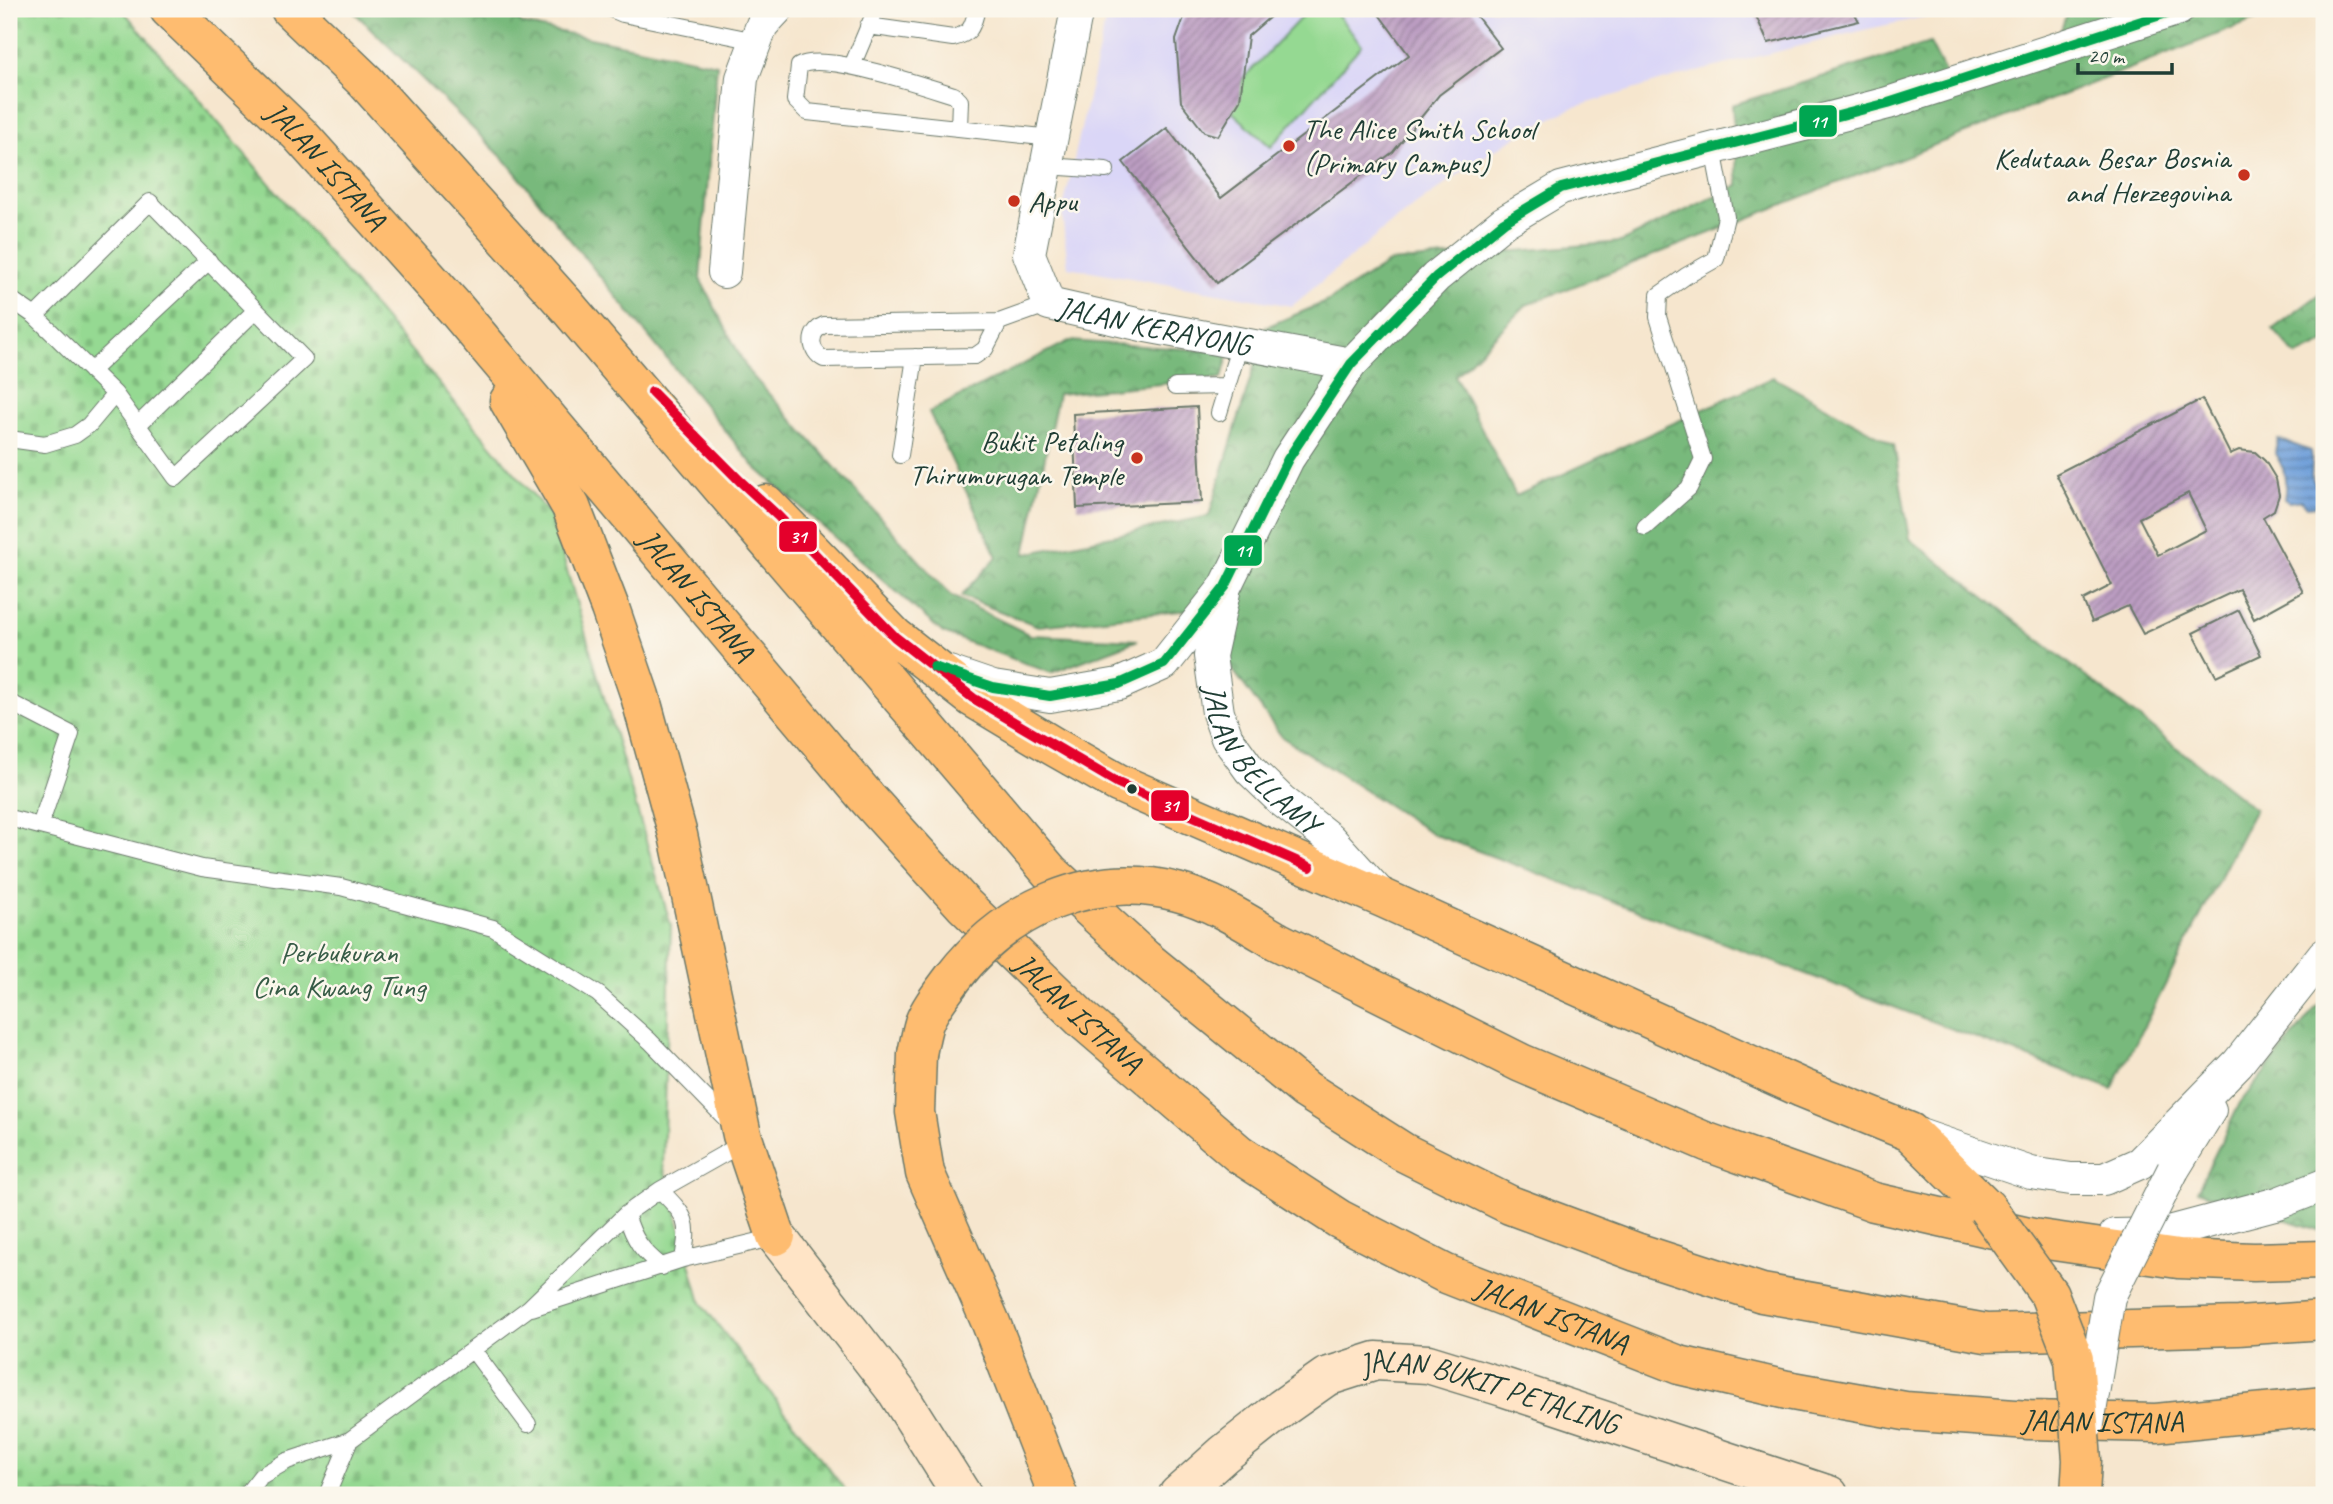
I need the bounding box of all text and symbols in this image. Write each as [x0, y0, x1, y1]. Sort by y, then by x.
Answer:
scale bar [2078, 32, 2172, 76]
text: 20 m [2088, 43, 2126, 69]
street label: JALAN ISTANA [256, 92, 395, 238]
line badge: 11 [1798, 104, 1838, 138]
place label: The Alice Smith School (Primary Campus) [1303, 110, 1540, 182]
text: 11 [1809, 110, 1829, 134]
marker: The Alice Smith School (Primary Campus) [1281, 138, 1297, 154]
place label: Kedutaan Besar Bosnia and Herzegovina [1994, 139, 2233, 211]
marker: Kedutaan Besar Bosnia and Herzegovina [2236, 167, 2252, 183]
place label: Appu [1028, 182, 1079, 220]
marker: Appu [1006, 193, 1022, 209]
street label: JALAN KERAYONG [1052, 287, 1257, 365]
place label: Bukit Petaling Thirumurugan Temple [909, 422, 1125, 494]
marker: Bukit Petaling Thirumurugan Temple [1129, 450, 1145, 466]
street label: JALAN ISTANA [629, 520, 763, 669]
line badge: 31 [778, 520, 818, 553]
text: 31 [789, 525, 809, 549]
line badge: 11 [1223, 534, 1263, 567]
text: 11 [1234, 539, 1254, 563]
street label: JALAN BELLAMY [1195, 681, 1332, 846]
unlabelled marker [1125, 782, 1139, 796]
line badge: 31 [1150, 789, 1190, 822]
text: 31 [1161, 794, 1181, 818]
park label: Perbukuran Cina Kwang Tung [252, 933, 428, 1005]
street label: JALAN ISTANA [1005, 943, 1151, 1082]
street label: JALAN ISTANA [1468, 1268, 1635, 1363]
street label: JALAN BUKIT PETALING [1352, 1340, 1626, 1444]
street label: JALAN ISTANA [2019, 1400, 2186, 1442]

